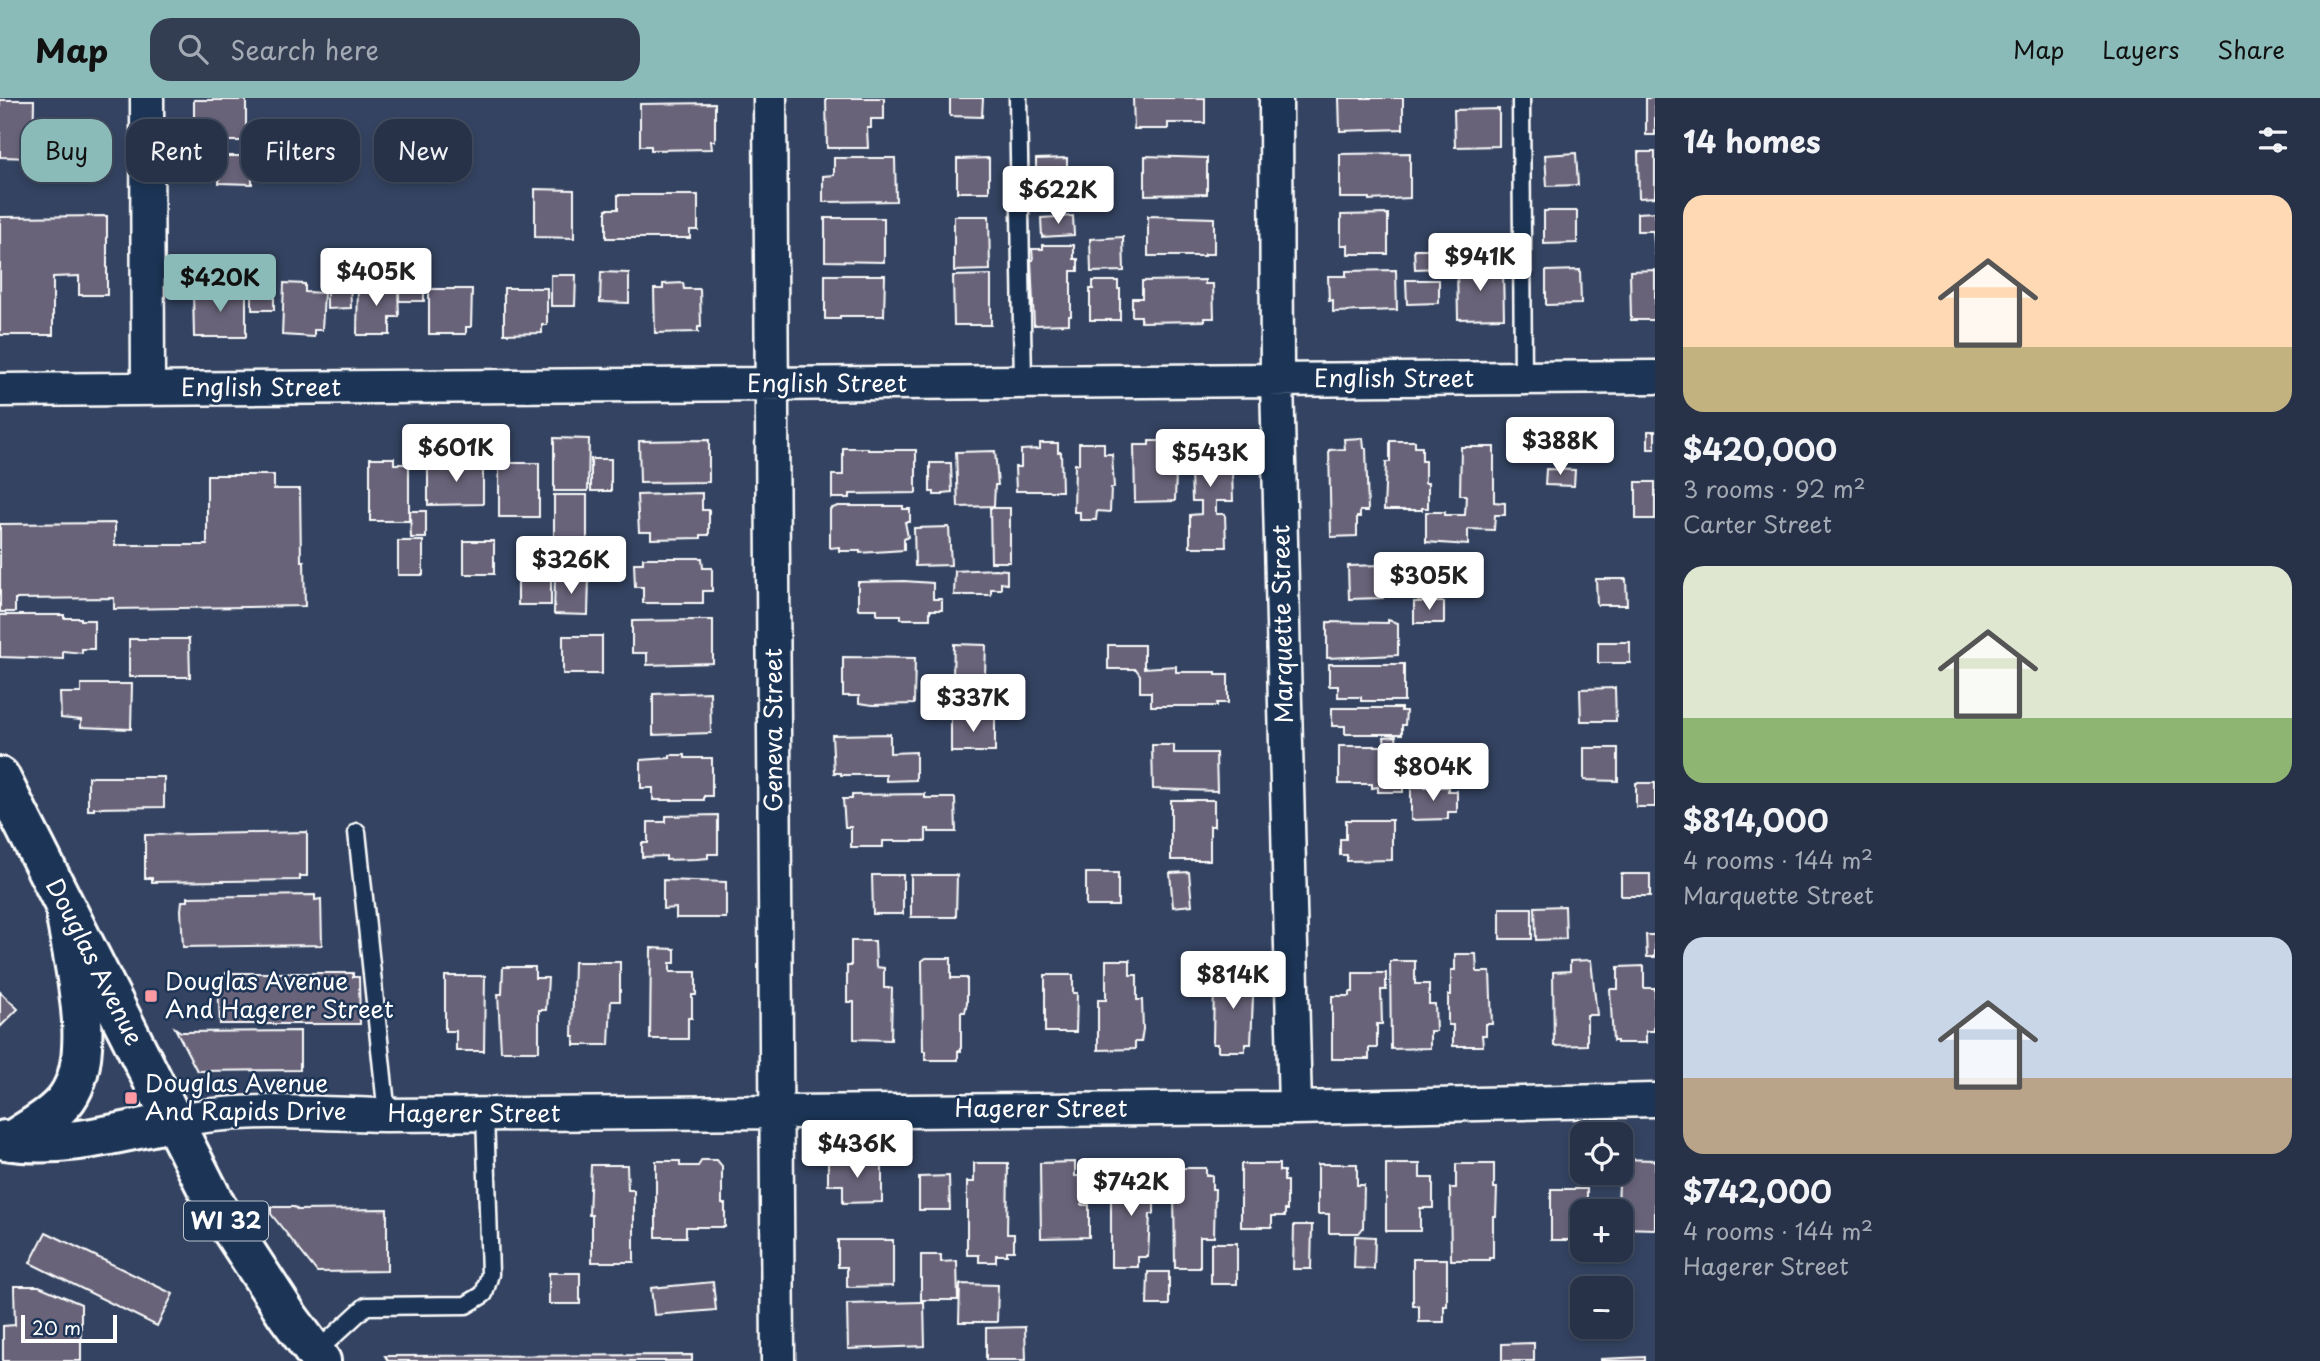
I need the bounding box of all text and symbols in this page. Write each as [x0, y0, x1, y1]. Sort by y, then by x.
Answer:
search box [150, 18, 640, 81]
text: Map [35, 24, 108, 74]
icon: search [174, 30, 212, 68]
text: Search here [230, 30, 379, 69]
text: Map [2013, 31, 2064, 67]
text: Layers [2102, 31, 2179, 67]
text: Share [2217, 31, 2285, 67]
text: 14 homes [1683, 118, 1821, 163]
chip: Buy [21, 119, 112, 182]
chip: Rent [126, 119, 227, 182]
chip: Filters [241, 119, 360, 182]
chip: New [374, 119, 472, 182]
icon: filters [2254, 121, 2292, 159]
pin: $622K [1009, 166, 1107, 226]
text: $622K [1019, 171, 1097, 206]
pin: $941K [1431, 234, 1529, 293]
text: $941K [1444, 238, 1516, 273]
icon: home [1925, 240, 2051, 366]
pin: $405K [327, 248, 425, 308]
text: $405K [336, 253, 416, 288]
pin: $420K [171, 254, 269, 314]
text: $420K [180, 259, 260, 294]
street label: English Street [1314, 359, 1474, 395]
street label: English Street [747, 364, 907, 400]
street label: English Street [181, 368, 341, 404]
pin: $388K [1511, 418, 1609, 477]
text: $388K [1522, 422, 1598, 457]
pin: $601K [407, 424, 505, 484]
text: $420,000 [1683, 426, 1837, 471]
text: $601K [418, 429, 494, 464]
pin: $543K [1161, 430, 1259, 489]
text: $543K [1172, 434, 1248, 469]
text: 3 rooms · 92 m² [1683, 471, 1866, 506]
text: Carter Street [1683, 506, 1832, 541]
street label: Marquette Street [1261, 524, 1301, 724]
pin: $326K [522, 536, 620, 596]
text: $326K [532, 541, 610, 576]
pin: $305K [1380, 552, 1478, 612]
text: $305K [1390, 557, 1468, 592]
icon: home [1925, 611, 2051, 737]
street label: Geneva Street [754, 648, 790, 812]
pin: $337K [924, 674, 1022, 734]
text: $337K [936, 679, 1010, 714]
pin: $804K [1384, 744, 1482, 803]
text: $804K [1394, 748, 1472, 783]
text: $814,000 [1683, 797, 1829, 842]
text: 4 rooms · 144 m² [1683, 842, 1873, 877]
street label: Douglas Avenue [38, 871, 153, 1051]
text: Marquette Street [1683, 877, 1874, 912]
pin: $814K [1184, 951, 1282, 1011]
text: $814K [1197, 956, 1269, 991]
place label: Douglas Avenue And Hagerer Street [165, 962, 394, 1026]
icon: home [1925, 982, 2051, 1108]
marker: Douglas Avenue And Hagerer Street [143, 988, 159, 1004]
place label: Douglas Avenue And Rapids Drive [145, 1064, 347, 1128]
street label: Hagerer Street [955, 1089, 1128, 1125]
marker: Douglas Avenue And Rapids Drive [123, 1090, 139, 1106]
street label: Hagerer Street [388, 1094, 561, 1130]
pin: $436K [808, 1121, 906, 1180]
map controls [1570, 1122, 1633, 1339]
button: locate [1570, 1122, 1633, 1185]
text: $436K [818, 1125, 896, 1160]
pin: $742K [1082, 1158, 1180, 1218]
text: $742K [1093, 1163, 1169, 1198]
text: $742,000 [1683, 1168, 1832, 1213]
button: + [1570, 1199, 1633, 1262]
road number: WI 32 [184, 1202, 268, 1240]
text: 4 rooms · 144 m² [1683, 1213, 1873, 1248]
text: Hagerer Street [1683, 1248, 1849, 1283]
button: − [1570, 1276, 1633, 1339]
scale bar [21, 1312, 117, 1344]
text: 20 m [32, 1313, 81, 1341]

